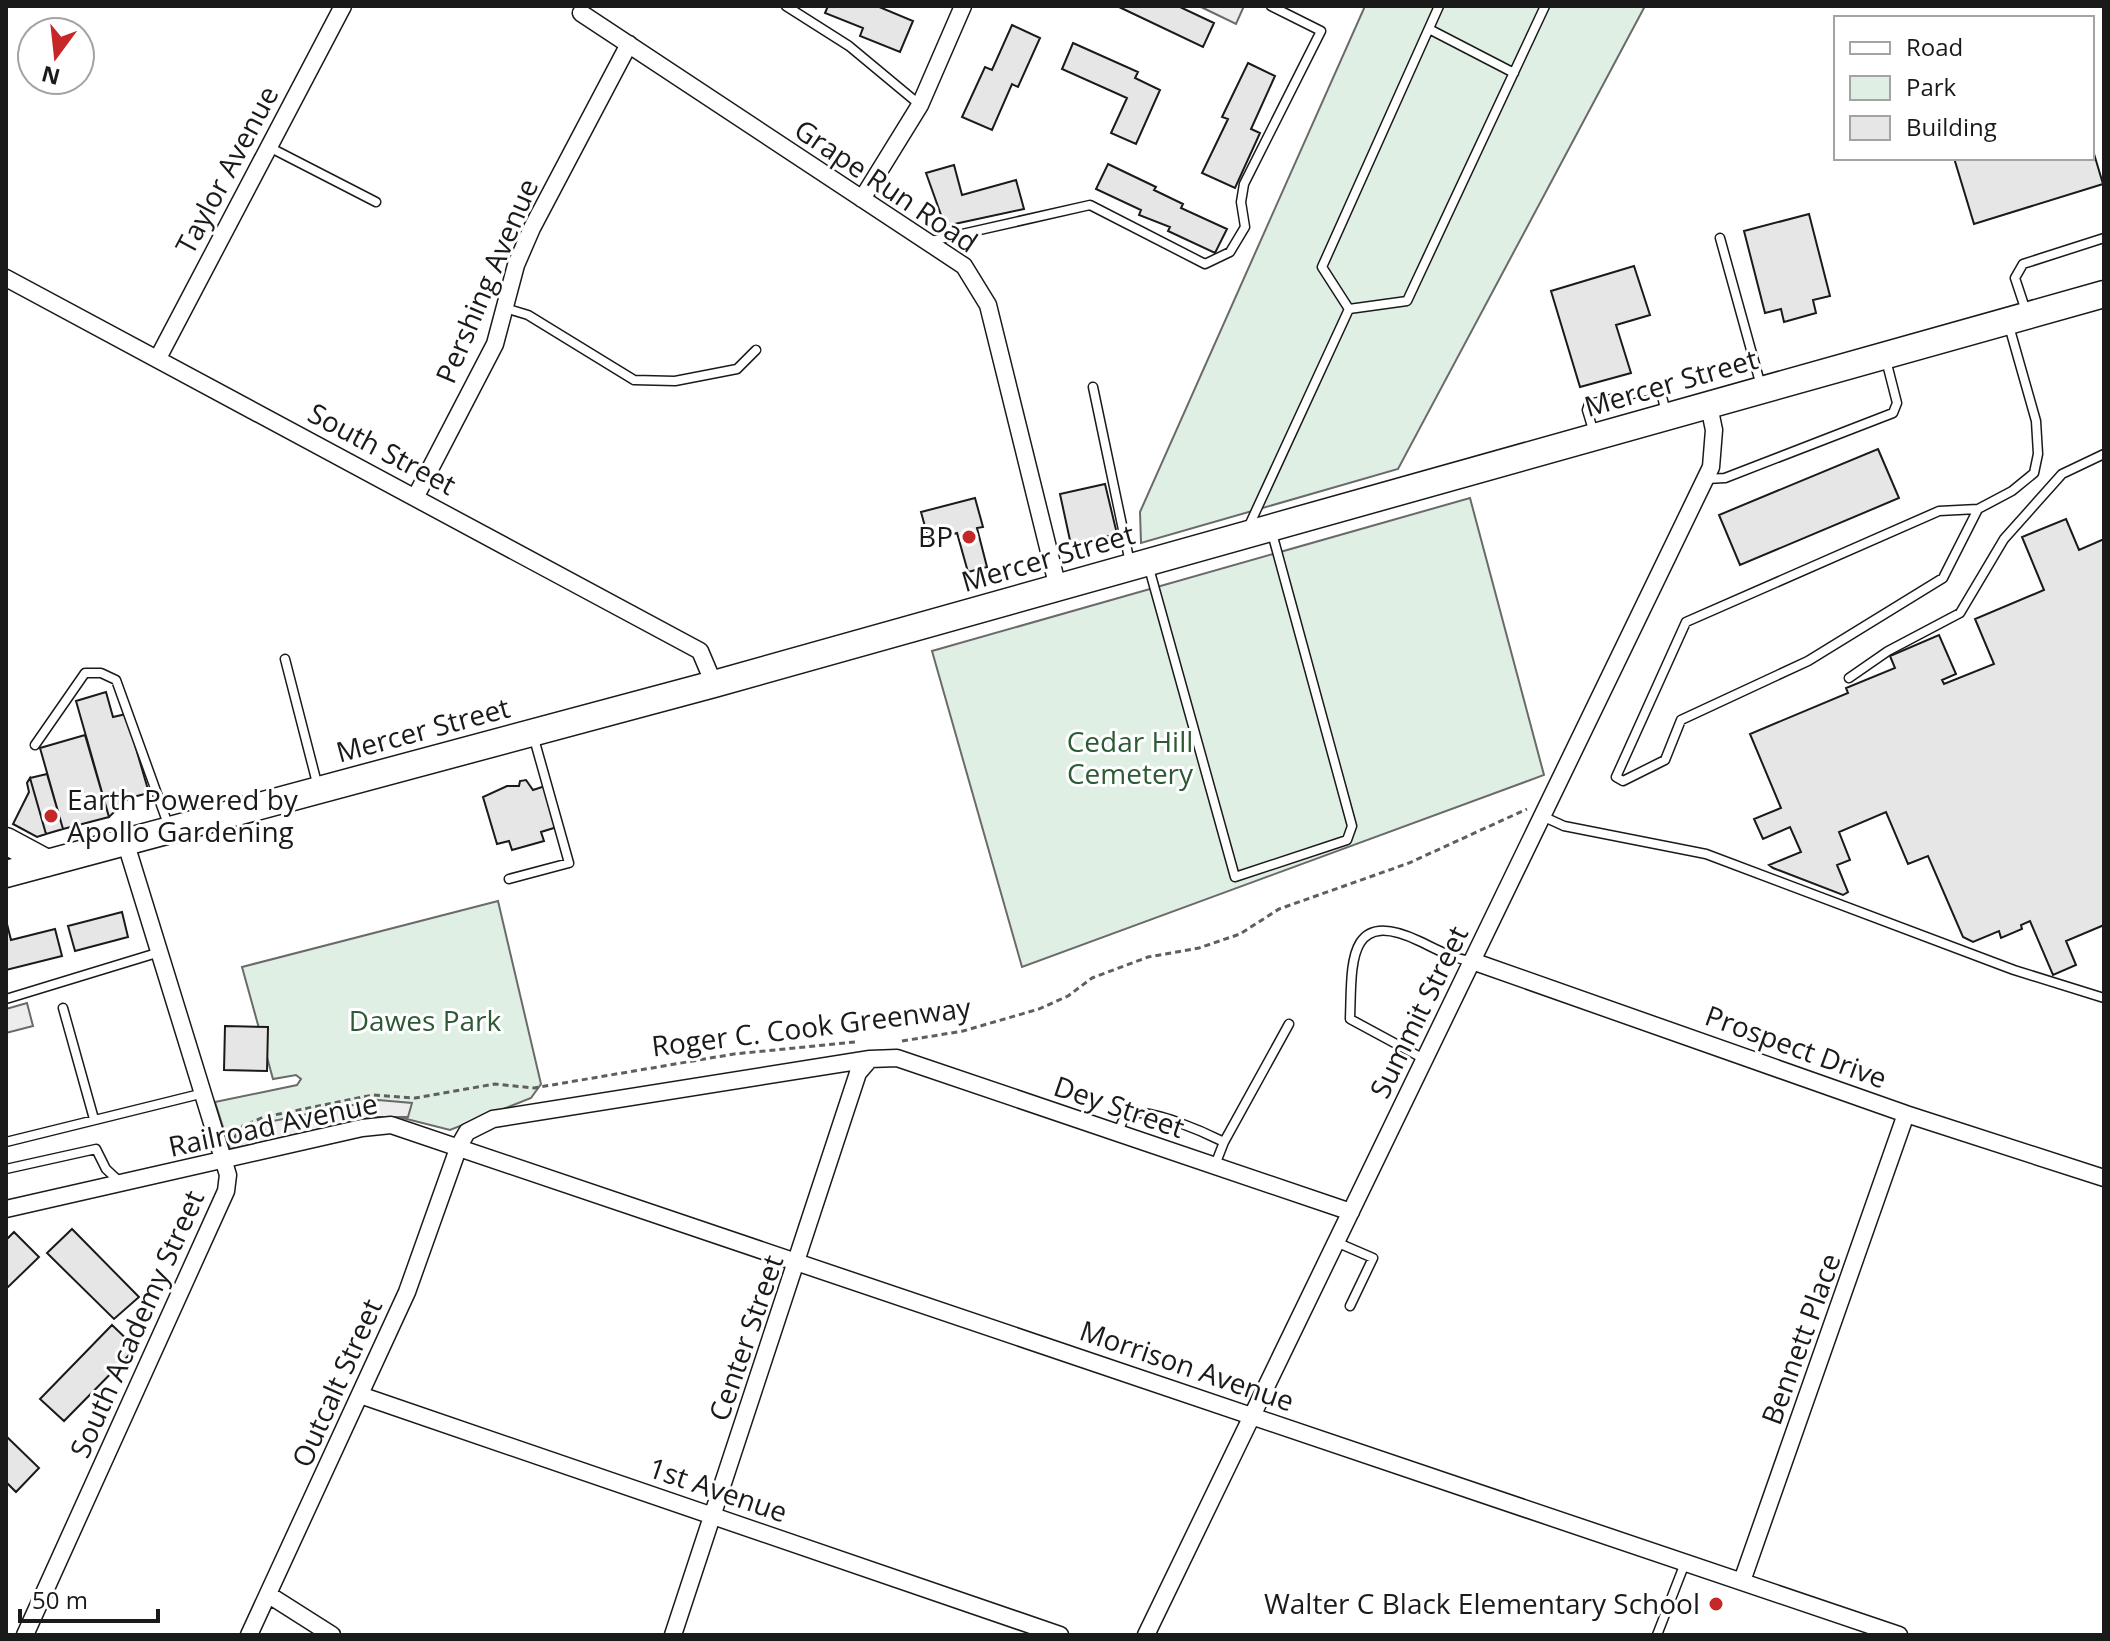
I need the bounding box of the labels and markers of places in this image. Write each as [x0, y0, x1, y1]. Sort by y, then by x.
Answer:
place label: BP [918, 517, 953, 555]
marker: BP [960, 528, 978, 546]
place label: Earth Powered by Apollo Gardening [67, 780, 299, 850]
marker: Earth Powered by Apollo Gardening [42, 807, 60, 825]
place label: Walter C Black Elementary School [1264, 1584, 1700, 1622]
marker: Walter C Black Elementary School [1707, 1595, 1725, 1613]

